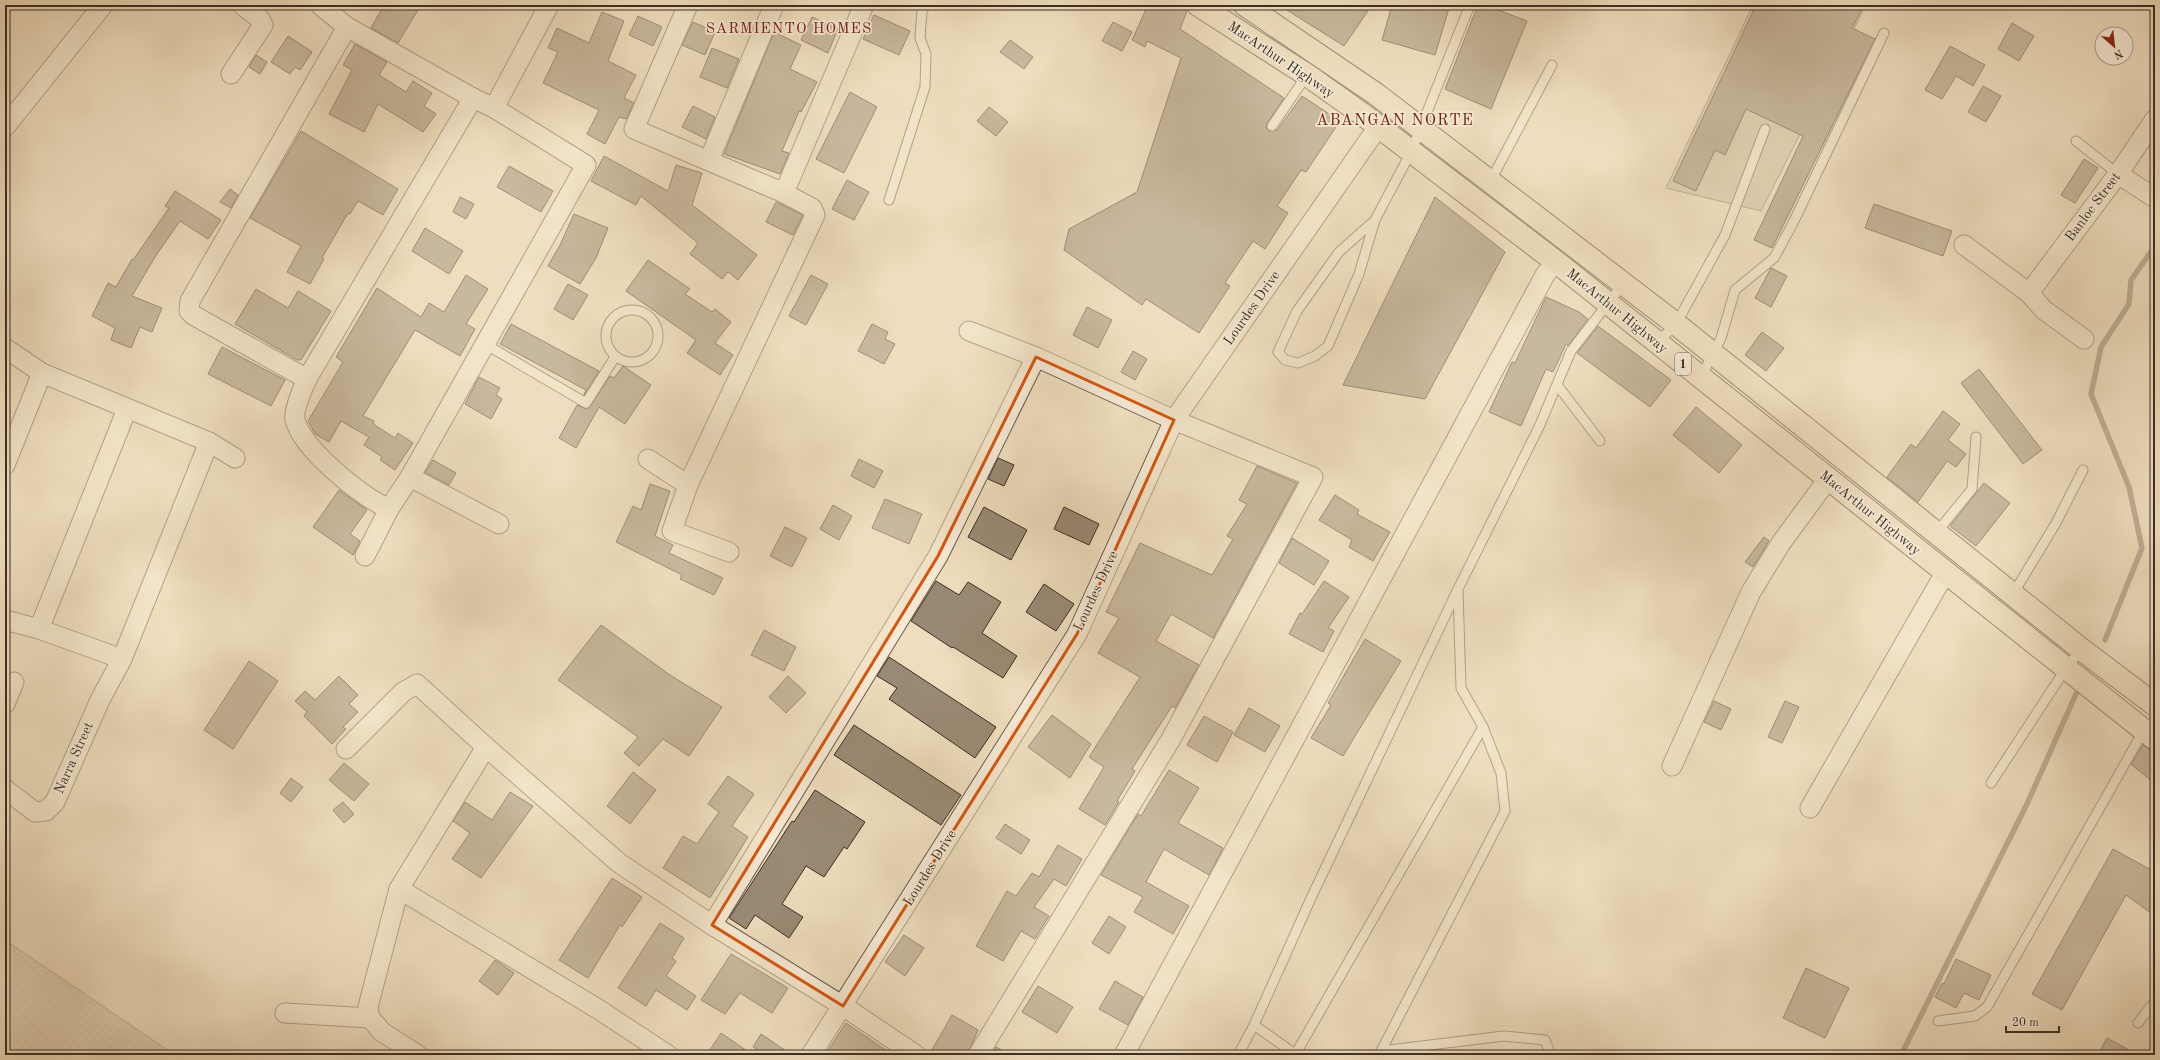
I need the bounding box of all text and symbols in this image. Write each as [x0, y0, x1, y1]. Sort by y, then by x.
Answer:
street label: MacArthur Highway [1225, 19, 1337, 101]
district label: SARMIENTO HOMES [706, 22, 872, 37]
north arrow [2094, 26, 2134, 66]
text: N [2111, 47, 2124, 61]
district label: ABANGAN NORTE [1316, 113, 1474, 129]
street label: Banloc Street [2063, 170, 2123, 244]
street label: MacArthur Highway [1564, 266, 1671, 356]
street label: Lourdes Drive [1221, 268, 1283, 348]
road number: 1 [1675, 353, 1691, 375]
street label: MacArthur Highway [1817, 468, 1924, 558]
street label: Lourdes Drive [1071, 549, 1121, 633]
street label: Narra Street [52, 720, 96, 796]
street label: Lourdes Drive [901, 827, 959, 909]
scale bar [2006, 1008, 2059, 1034]
text: 20 m [2012, 1017, 2039, 1029]

